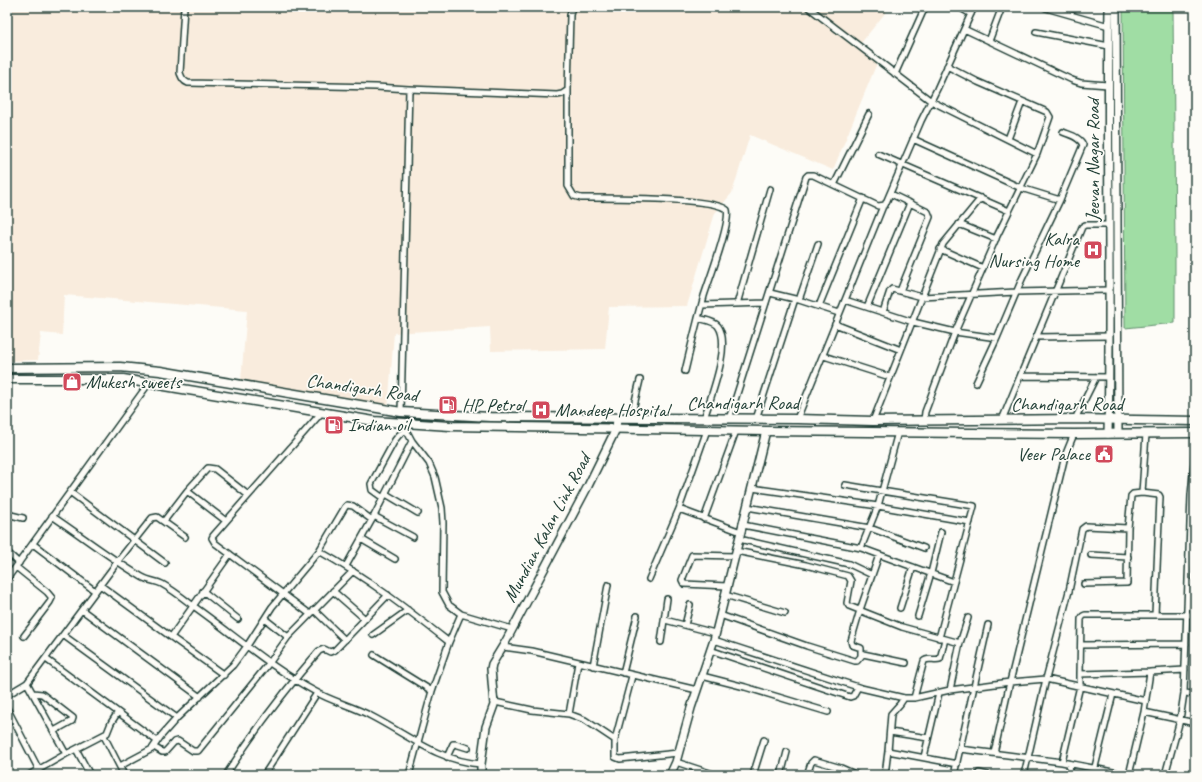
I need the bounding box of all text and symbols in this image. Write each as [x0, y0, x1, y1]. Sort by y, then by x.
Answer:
street label: Jeevan Nagar Road [1081, 95, 1105, 222]
place label: Kalra Nursing Home [989, 227, 1081, 273]
hospital icon: Kalra Nursing Home [1082, 239, 1104, 261]
street label: Chandigarh Road [305, 368, 423, 408]
place label: Mukesh sweets [86, 370, 183, 394]
shop icon: Mukesh sweets [61, 371, 83, 393]
street label: Chandigarh Road [687, 391, 803, 415]
street label: Chandigarh Road [1011, 392, 1127, 416]
place label: HP Petrol [462, 393, 528, 417]
fuel station icon: HP Petrol [437, 394, 459, 416]
place label: Mandeep Hospital [555, 398, 673, 422]
hospital icon: Mandeep Hospital [530, 399, 552, 421]
place label: Indian oil [348, 413, 413, 437]
fuel station icon: Indian oil [323, 414, 345, 436]
place label: Veer Palace [1017, 442, 1092, 466]
public building icon: Veer Palace [1093, 443, 1115, 465]
street label: Mundian Kalan Link Road [498, 446, 598, 606]

